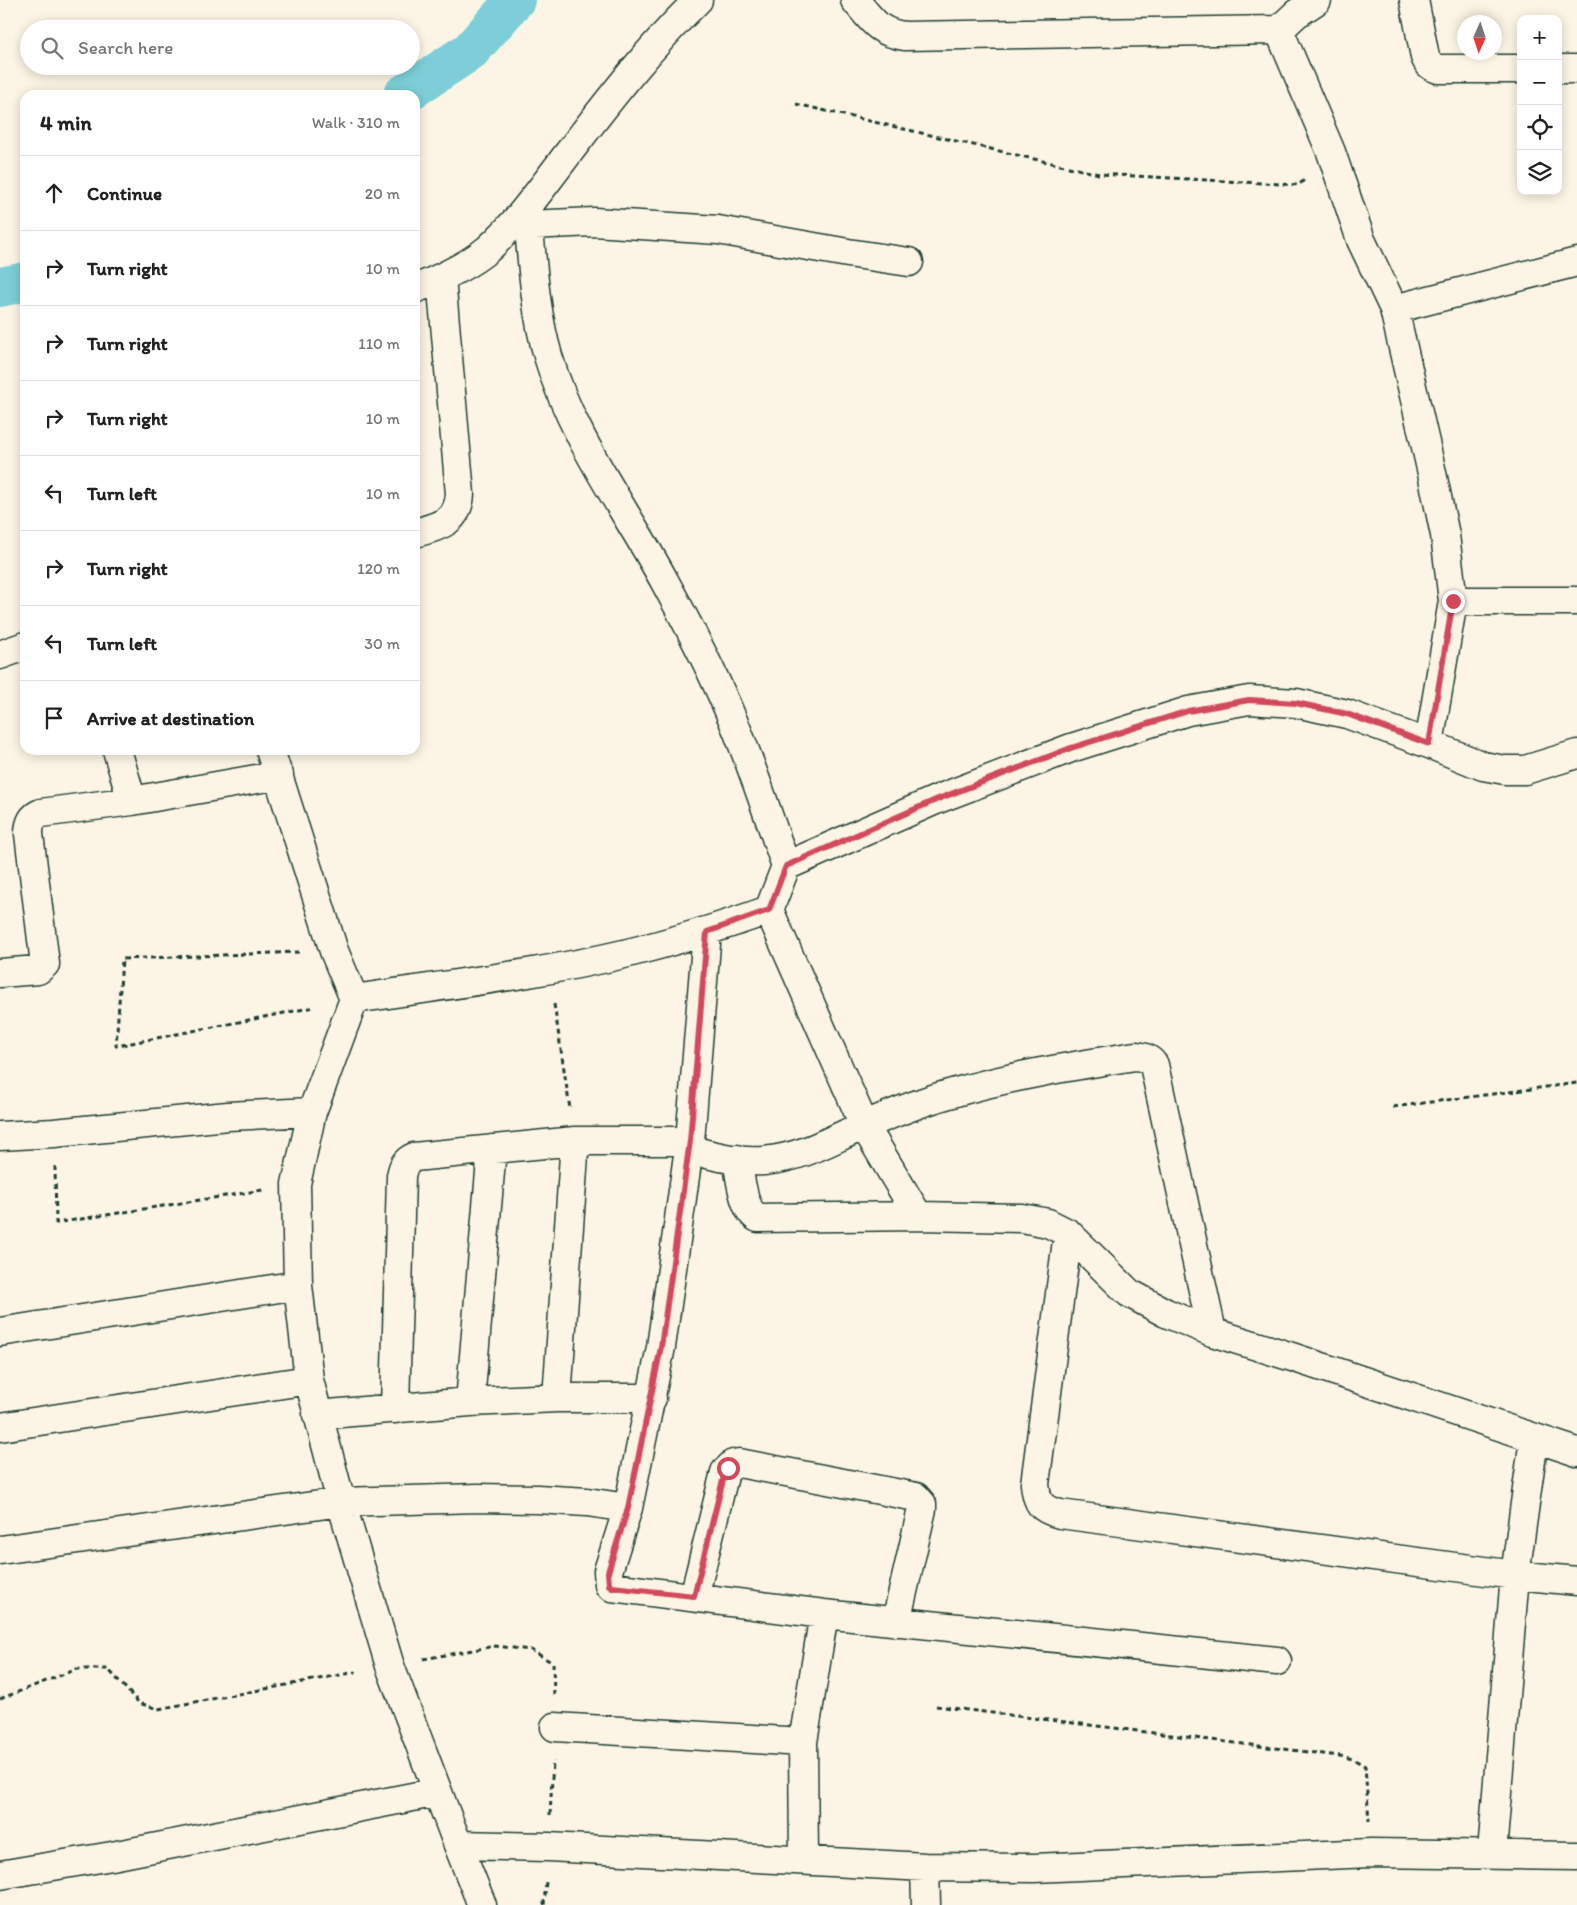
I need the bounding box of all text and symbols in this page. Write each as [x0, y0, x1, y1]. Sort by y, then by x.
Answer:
north arrow [1457, 15, 1502, 60]
map controls [1517, 15, 1562, 195]
button: + [1517, 15, 1562, 60]
search box [20, 20, 420, 75]
icon: search [38, 34, 66, 62]
text: Search here [78, 36, 173, 59]
button: − [1517, 60, 1562, 105]
button: locate [1517, 105, 1562, 150]
text: 4 min [40, 110, 92, 135]
text: Walk · 310 m [312, 113, 400, 132]
button: layers [1517, 150, 1562, 195]
icon: ahead [40, 179, 68, 207]
text: Continue [87, 182, 162, 205]
text: 20 m [365, 184, 400, 203]
icon: right [40, 254, 68, 282]
text: Turn right [87, 257, 168, 280]
text: 10 m [366, 259, 400, 278]
icon: right [40, 329, 68, 357]
text: Turn right [87, 332, 168, 355]
text: 110 m [358, 334, 400, 353]
icon: right [40, 404, 68, 432]
text: Turn right [87, 407, 168, 430]
text: 10 m [366, 409, 400, 428]
icon: left [40, 479, 68, 507]
text: Turn left [87, 482, 157, 505]
text: 10 m [366, 484, 400, 503]
icon: right [40, 554, 68, 582]
text: Turn right [87, 557, 168, 580]
text: 120 m [357, 559, 400, 578]
route end [1442, 590, 1465, 613]
icon: left [40, 629, 68, 657]
text: Turn left [87, 632, 157, 655]
text: 30 m [364, 634, 400, 653]
icon: arrive [40, 704, 68, 732]
text: Arrive at destination [87, 707, 254, 730]
route start [717, 1457, 740, 1480]

